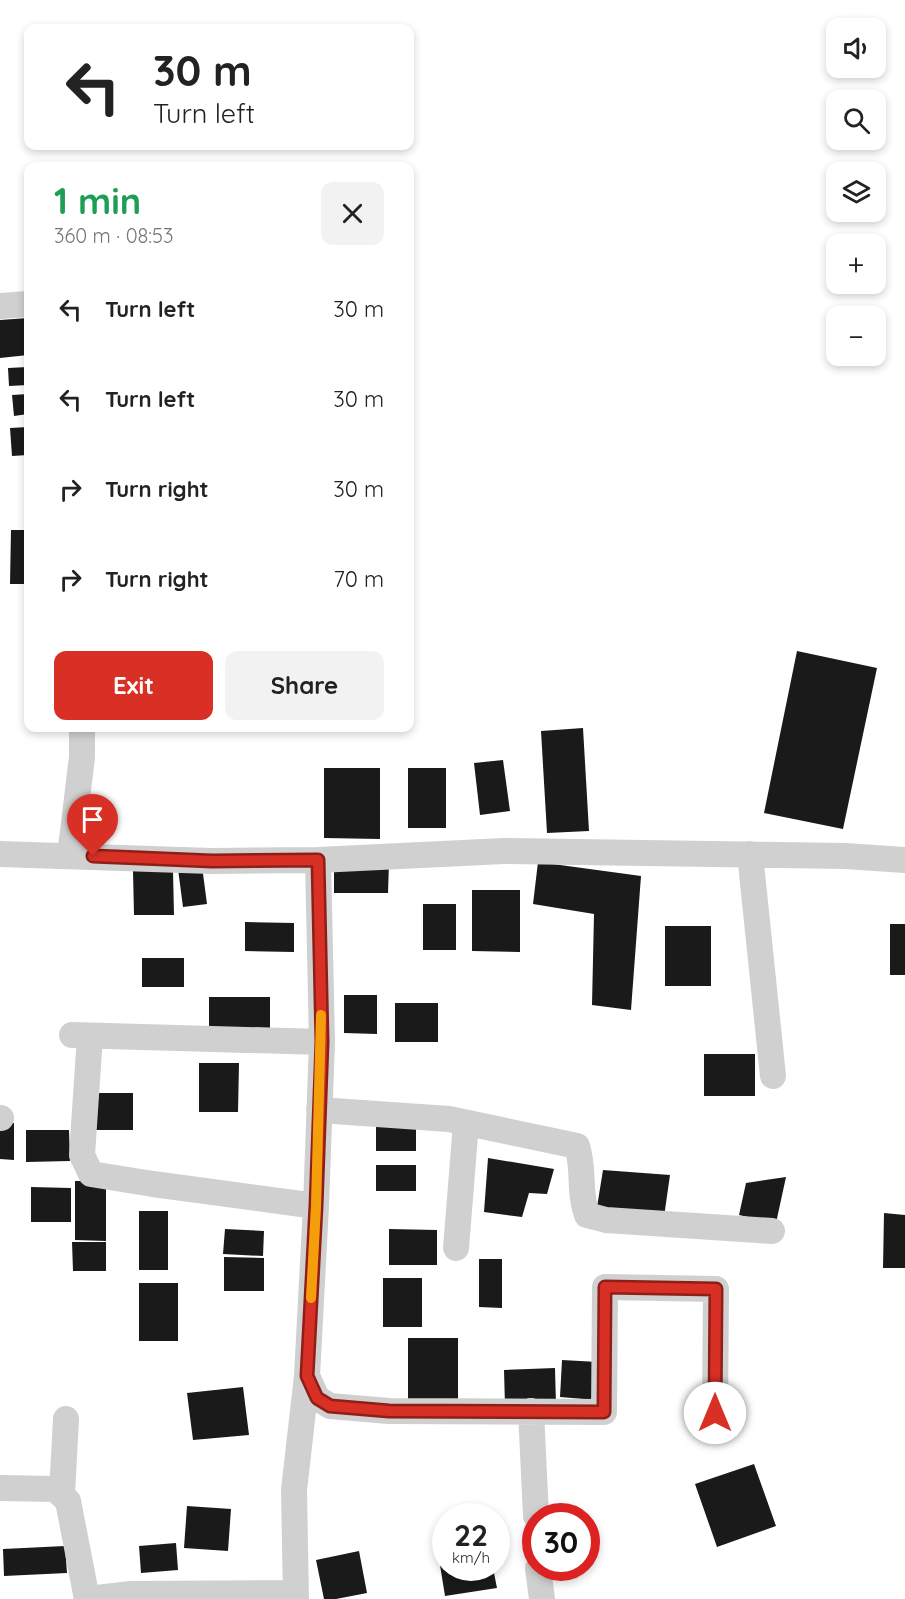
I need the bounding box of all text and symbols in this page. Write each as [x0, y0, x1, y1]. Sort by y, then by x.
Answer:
map controls [826, 18, 886, 366]
button: sound [826, 18, 886, 78]
text: 30 m [153, 44, 252, 97]
icon: left [54, 48, 132, 126]
button: search [826, 90, 886, 150]
text: Turn left [153, 96, 255, 130]
button: layers [826, 162, 886, 222]
text: 1 min [54, 178, 141, 223]
button: close [321, 182, 384, 245]
text: 360 m · 08:53 [54, 223, 173, 248]
button: + [826, 234, 886, 294]
icon: left [54, 293, 87, 326]
text: Turn left [105, 295, 195, 323]
text: 30 m [333, 295, 384, 323]
button: − [826, 306, 886, 366]
icon: left [54, 383, 87, 416]
text: Turn left [105, 385, 195, 413]
text: 30 m [333, 385, 384, 413]
icon: right [54, 473, 87, 506]
text: Turn right [105, 475, 209, 503]
text: 30 m [333, 475, 384, 503]
icon: right [54, 563, 87, 596]
text: Turn right [105, 565, 209, 593]
text: 70 m [334, 565, 384, 593]
button: Exit [54, 651, 213, 720]
button: Share [225, 651, 384, 720]
pin [67, 794, 118, 856]
icon: arrive [76, 803, 109, 836]
position arrow [683, 1381, 747, 1445]
speed limit sign: 30 [522, 1503, 600, 1581]
text: 22 [454, 1516, 488, 1554]
text: km/h [452, 1548, 490, 1567]

